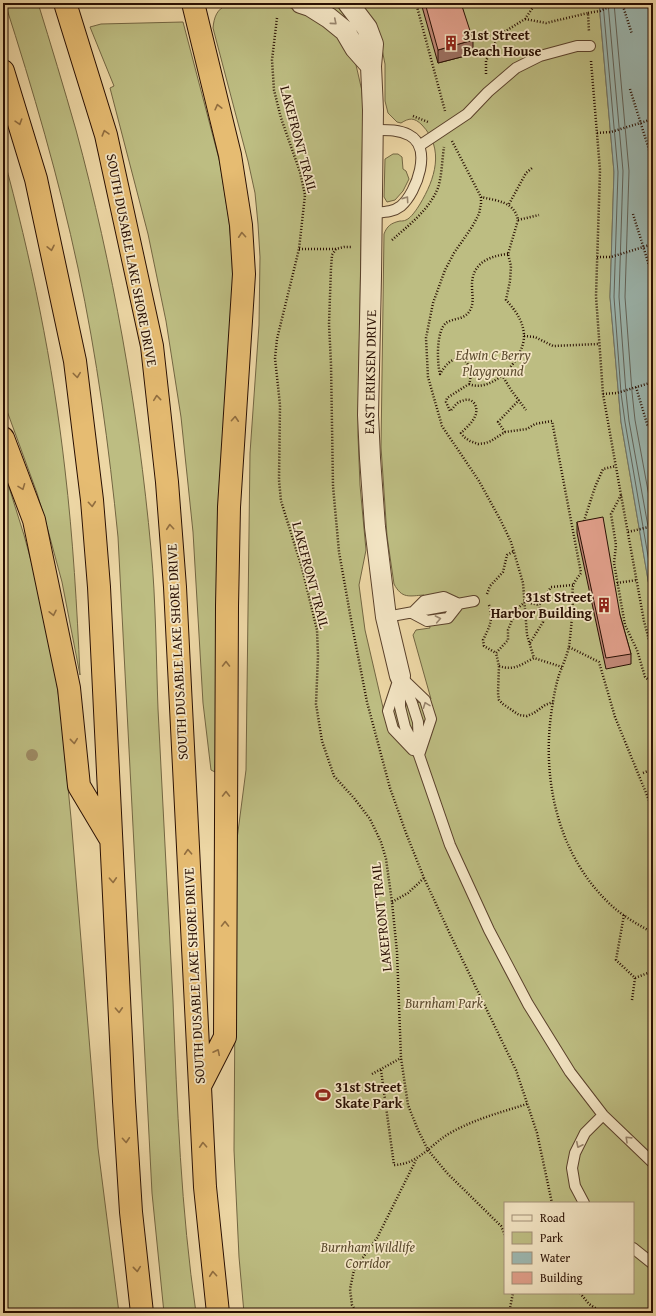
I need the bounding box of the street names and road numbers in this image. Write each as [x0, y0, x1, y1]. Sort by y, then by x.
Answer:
street label: LAKEFRONT TRAIL [275, 83, 323, 195]
street label: SOUTH DUSABLE LAKE SHORE DRIVE [102, 152, 162, 368]
street label: EAST ERIKSEN DRIVE [359, 310, 381, 434]
street label: LAKEFRONT TRAIL [287, 519, 335, 631]
street label: SOUTH DUSABLE LAKE SHORE DRIVE [161, 543, 193, 761]
street label: LAKEFRONT TRAIL [365, 861, 397, 973]
street label: SOUTH DUSABLE LAKE SHORE DRIVE [178, 867, 210, 1085]

